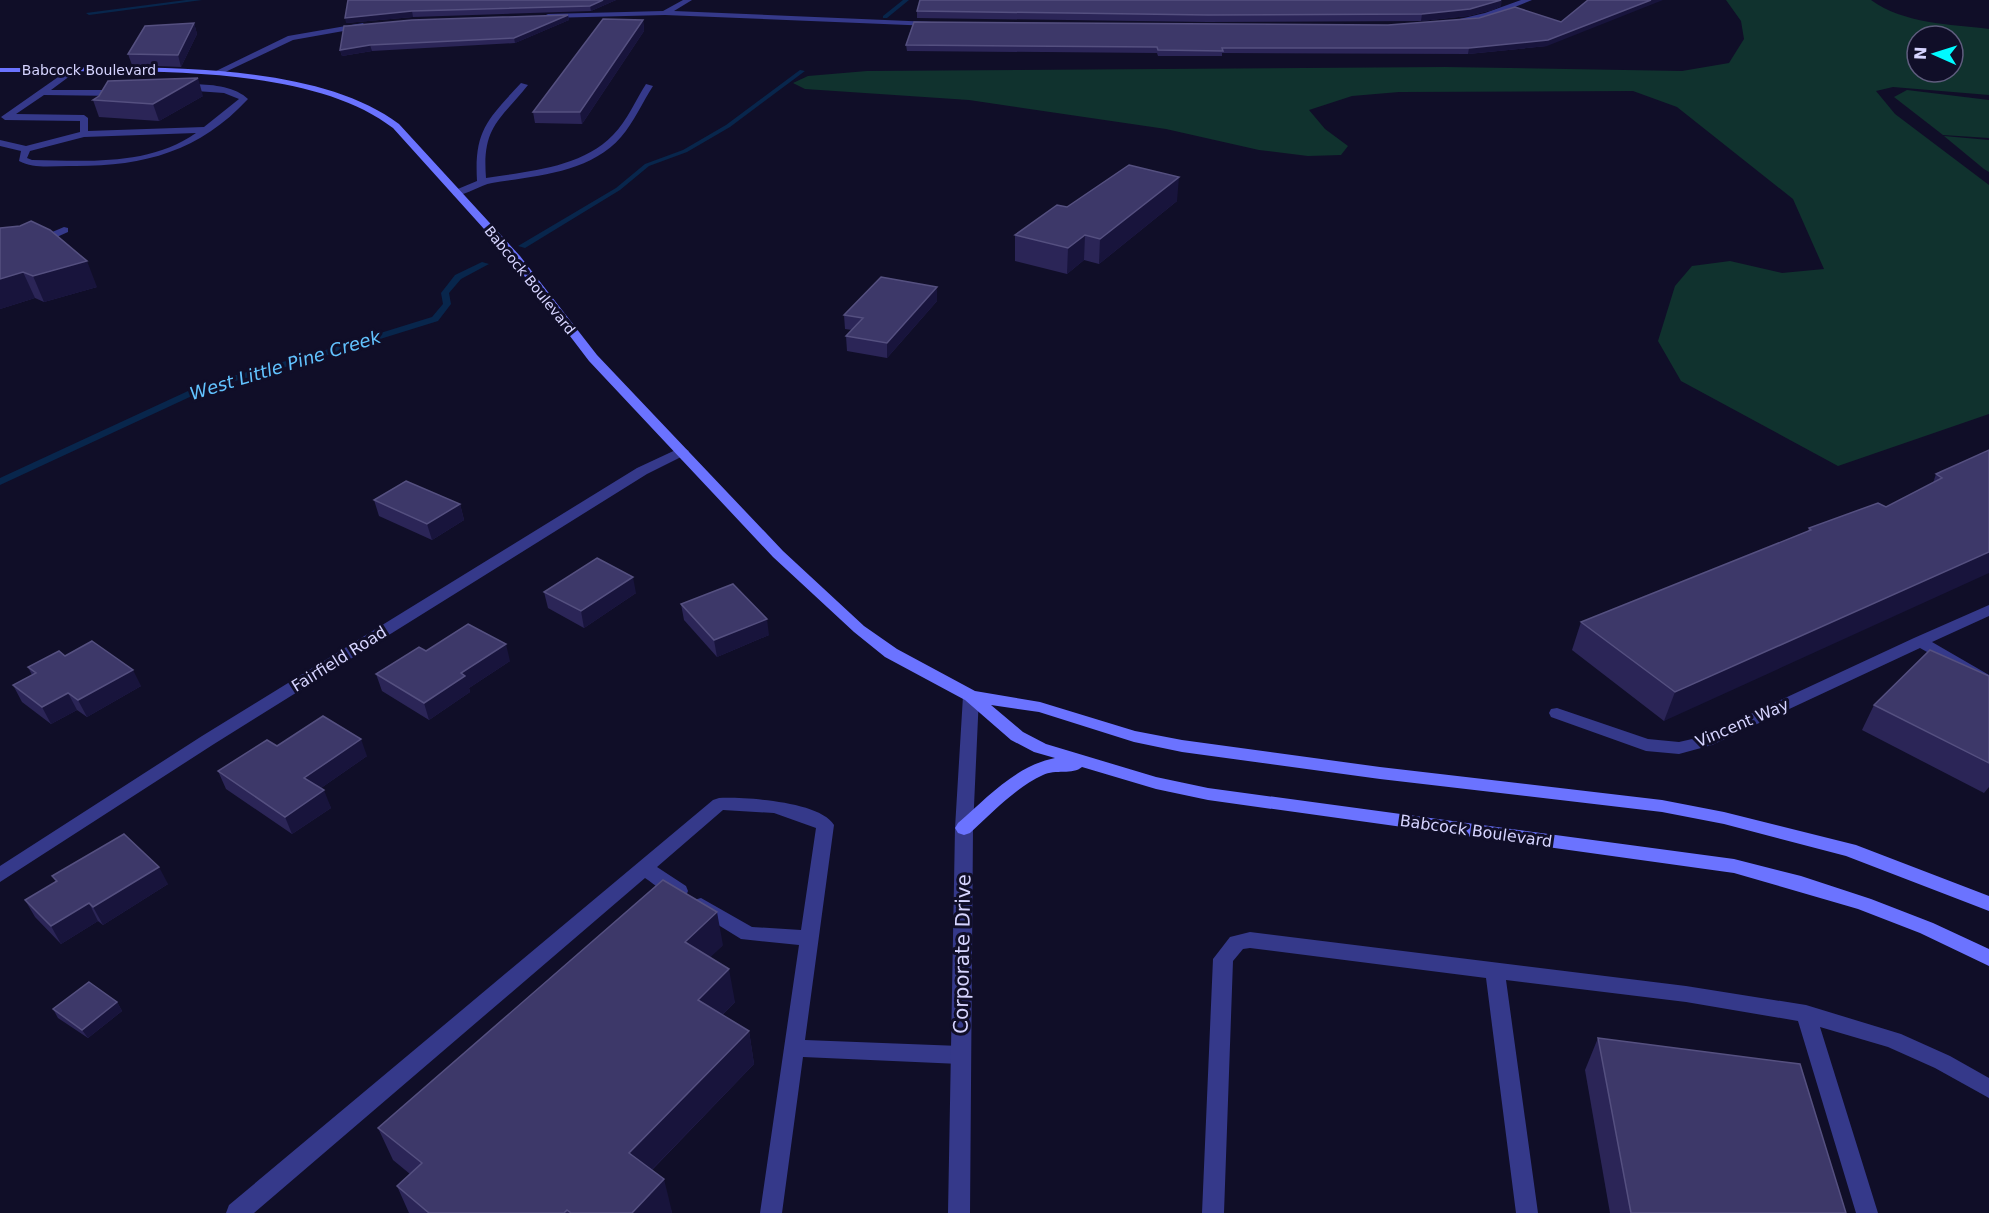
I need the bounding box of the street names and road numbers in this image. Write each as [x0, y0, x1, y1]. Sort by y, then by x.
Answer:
street label: Babcock Boulevard [22, 62, 156, 78]
street label: Babcock Boulevard [481, 223, 579, 337]
street label: Fairfield Road [288, 622, 390, 696]
street label: Vincent Way [1693, 695, 1791, 751]
street label: Babcock Boulevard [1399, 811, 1553, 851]
street label: Corporate Drive [949, 874, 975, 1034]

